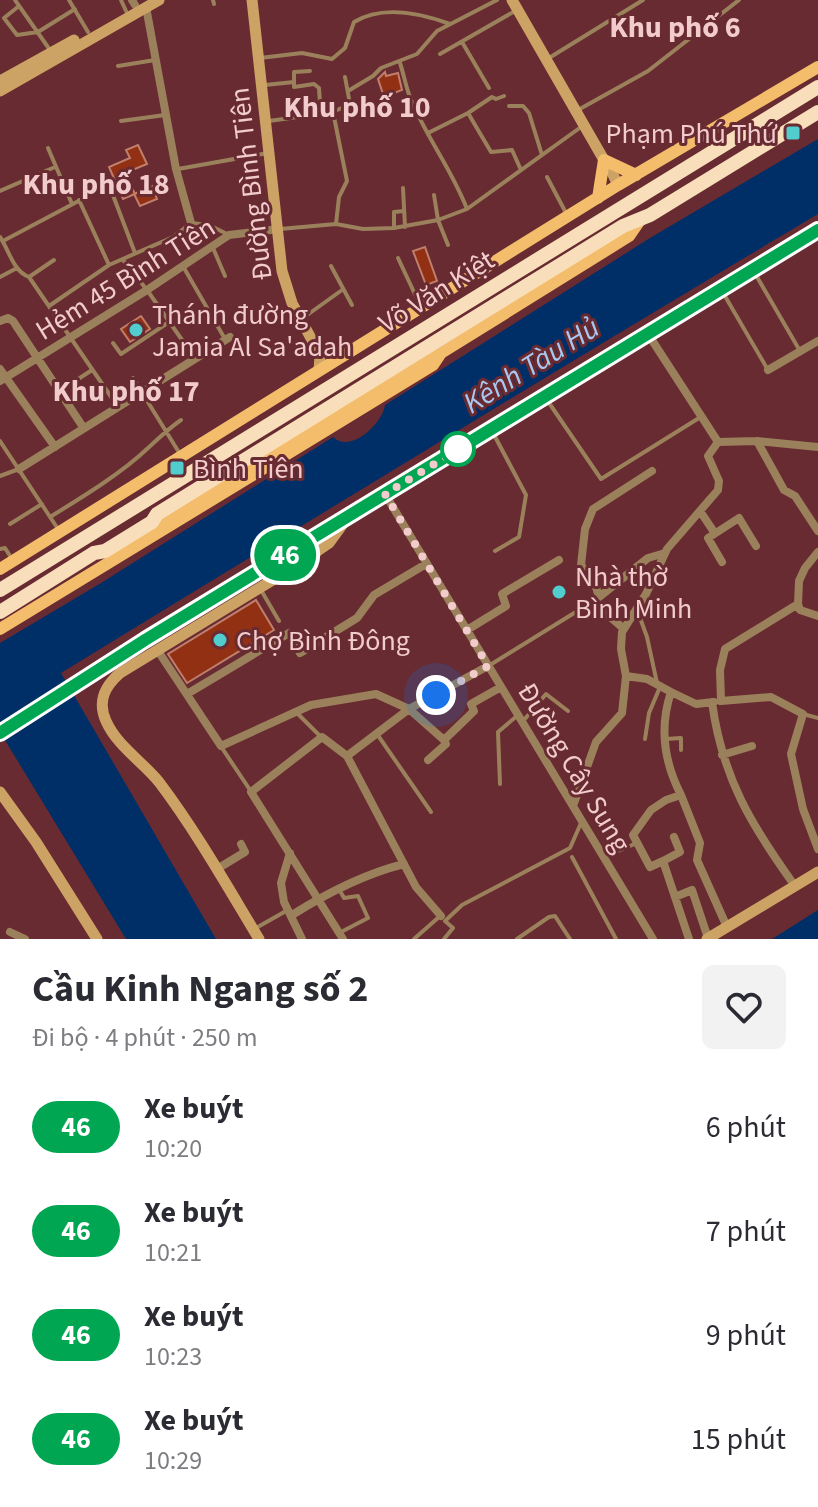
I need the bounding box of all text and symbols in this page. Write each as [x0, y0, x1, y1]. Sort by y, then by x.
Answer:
district label: Khu phố 6 [609, 6, 741, 49]
street label: Đường Bình Tiên [219, 85, 283, 283]
district label: Khu phố 10 [283, 86, 431, 129]
place label: Phạm Phú Thứ [606, 114, 778, 154]
marker: Phạm Phú Thứ [784, 124, 802, 142]
district label: Khu phố 18 [22, 163, 170, 206]
street label: Hẻm 45 Bình Tiên [28, 208, 223, 350]
street label: Võ Văn Kiệt [371, 240, 503, 343]
place label: Thánh đường Jamia Al Sa'adah [152, 295, 352, 367]
water label: Kênh Tàu Hủ [455, 307, 608, 424]
marker: Thánh đường Jamia Al Sa'adah [127, 321, 145, 339]
district label: Khu phố 17 [52, 370, 200, 413]
unlabelled marker [441, 432, 475, 466]
place label: Bình Tiên [193, 449, 304, 489]
marker: Bình Tiên [168, 459, 186, 477]
line badge: 46 [249, 529, 321, 581]
text: 46 [270, 535, 300, 575]
place label: Nhà thờ Bình Minh [575, 557, 692, 629]
marker: Nhà thờ Bình Minh [550, 583, 568, 601]
place label: Chợ Bình Đông [236, 621, 410, 661]
marker: Chợ Bình Đông [211, 631, 229, 649]
your location [416, 675, 456, 715]
street label: Đường Cây Sung [508, 675, 641, 860]
text: Cầu Kinh Ngang số 2 [32, 962, 368, 1016]
button: heart [702, 965, 786, 1049]
text: Đi bộ · 4 phút · 250 m [32, 1019, 257, 1056]
text: Xe buýt [144, 1087, 243, 1130]
text: 6 phút [706, 1106, 786, 1149]
text: 46 [61, 1107, 91, 1147]
text: 10:20 [144, 1130, 202, 1167]
text: Xe buýt [144, 1191, 243, 1234]
text: 7 phút [706, 1210, 786, 1253]
text: 46 [61, 1211, 91, 1251]
text: 10:21 [144, 1234, 202, 1271]
text: Xe buýt [144, 1295, 243, 1338]
text: 9 phút [706, 1314, 786, 1357]
text: 46 [61, 1315, 91, 1355]
text: 10:23 [144, 1338, 202, 1375]
text: Xe buýt [144, 1399, 243, 1442]
text: 15 phút [691, 1418, 786, 1461]
text: 46 [61, 1419, 91, 1459]
text: 10:29 [144, 1442, 202, 1479]

